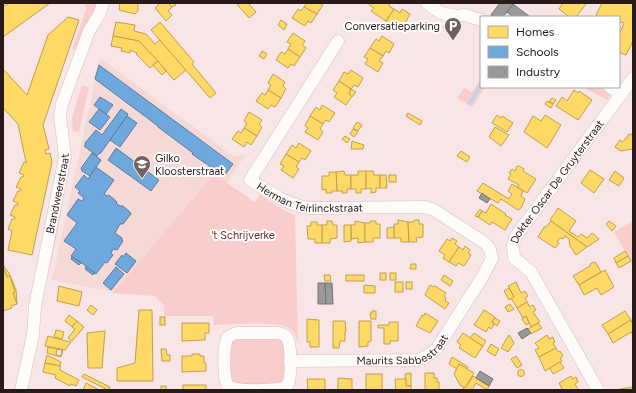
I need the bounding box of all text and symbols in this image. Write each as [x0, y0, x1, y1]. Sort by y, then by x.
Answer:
parking icon: Conversatieparking [443, 16, 463, 41]
legend [480, 16, 620, 88]
place label: Conversatieparking [345, 20, 440, 33]
text: Homes [516, 25, 555, 39]
text: Schools [516, 45, 559, 59]
text: Industry [516, 65, 561, 79]
street label: Dokter Oscar De Gruyterstraat [507, 117, 606, 245]
place label: Gilko Kloosterstraat [155, 152, 224, 178]
street label: Brandweerstraat [43, 153, 72, 235]
school or university icon: Gilko Kloosterstraat [132, 154, 152, 179]
street label: Herman Teirlinckstraat [254, 179, 363, 215]
park label: 't Schrijverke [211, 229, 275, 242]
street label: Maurits Sabbestraat [356, 332, 451, 367]

